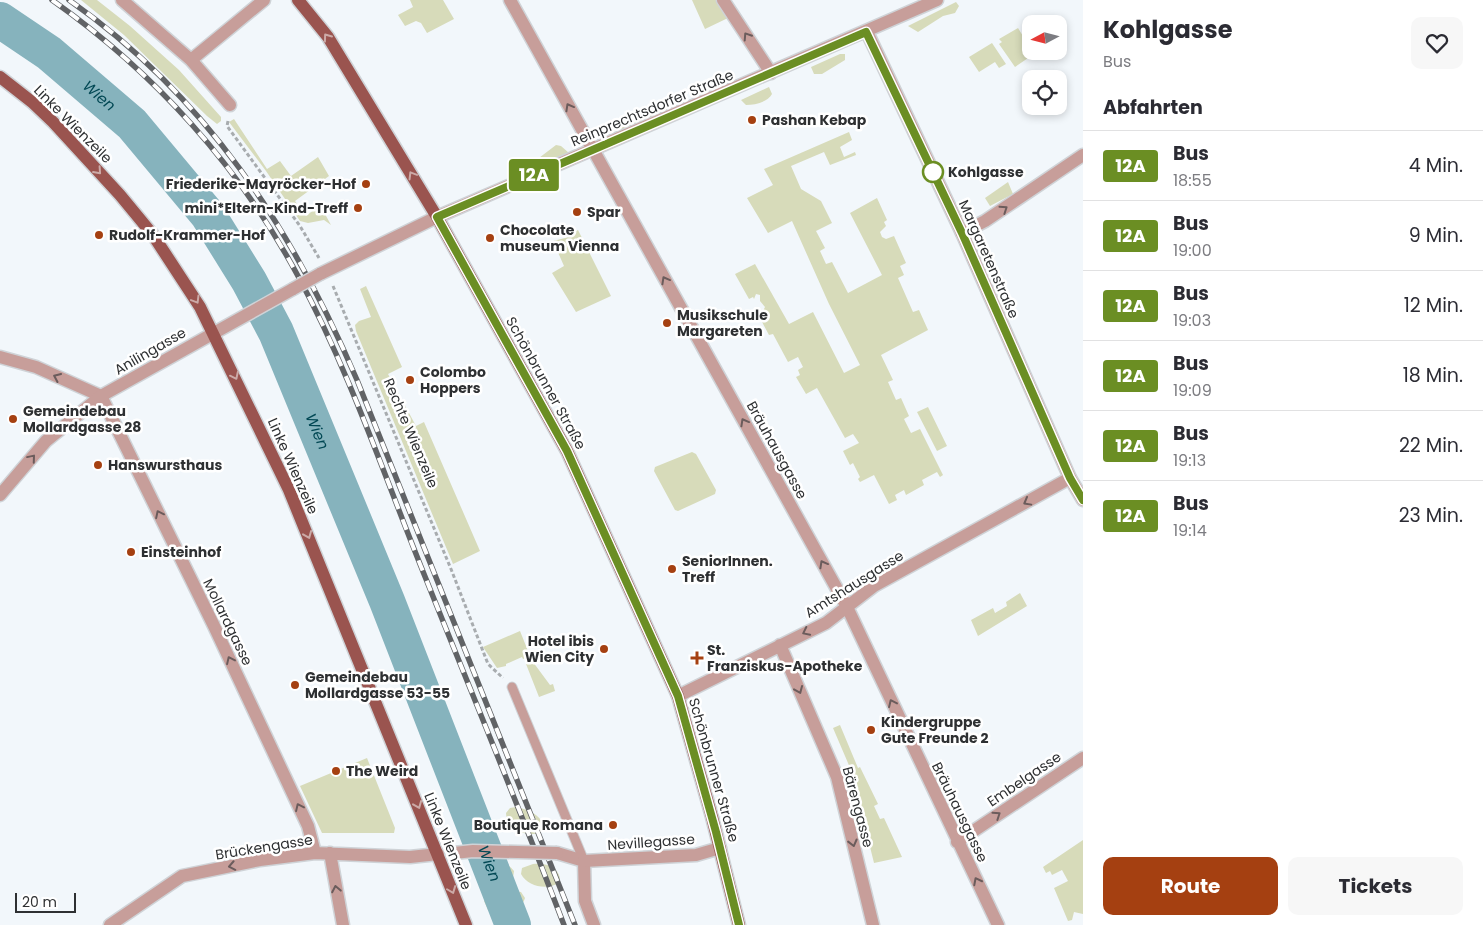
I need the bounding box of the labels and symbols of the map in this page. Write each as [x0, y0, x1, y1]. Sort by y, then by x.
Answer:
north arrow [1022, 15, 1068, 60]
one-way arrow [324, 33, 333, 42]
one-way arrow [743, 33, 753, 42]
street label: Reinprechtsdorfer Straße [568, 64, 737, 151]
water label: Wien [78, 75, 120, 116]
street label: Linke Wienzeile [29, 80, 117, 168]
one-way arrow [566, 103, 576, 112]
place label: Pashan Kebap [762, 110, 867, 130]
marker: Pashan Kebap [746, 114, 758, 126]
line badge: 12A [505, 159, 563, 191]
marker: Kohlgasse [922, 161, 944, 183]
place label: Kohlgasse [948, 162, 1024, 182]
one-way arrow [92, 165, 101, 174]
one-way arrow [408, 172, 418, 181]
place label: Friederike-Mayröcker-Hof [166, 174, 356, 194]
marker: Friederike-Mayröcker-Hof [360, 178, 372, 190]
street label: Margaretenstraße [954, 197, 1024, 322]
place label: mini*Eltern-Kind-Treff [185, 198, 348, 218]
marker: mini*Eltern-Kind-Treff [352, 202, 364, 214]
place label: Spar [587, 202, 621, 222]
one-way arrow [998, 205, 1007, 215]
marker: Spar [571, 206, 583, 218]
place label: Chocolate museum Vienna [500, 220, 619, 256]
place label: Rudolf-Krammer-Hof [109, 225, 265, 245]
marker: Rudolf-Krammer-Hof [93, 229, 105, 241]
marker: Chocolate museum Vienna [484, 232, 496, 244]
one-way arrow [661, 276, 671, 285]
one-way arrow [189, 295, 199, 304]
place label: Musikschule Margareten [677, 305, 768, 341]
street label: Schönbrunner Straße [501, 313, 591, 453]
marker: Musikschule Margareten [661, 317, 673, 329]
street label: Anilingasse [110, 322, 190, 380]
place label: Colombo Hoppers [420, 362, 486, 398]
one-way arrow [229, 371, 239, 380]
one-way arrow [53, 372, 62, 383]
marker: Colombo Hoppers [404, 374, 416, 386]
street label: Rechte Wienzeile [379, 375, 443, 491]
street label: Bräuhausgasse [742, 397, 812, 503]
place label: Gemeindebau Mollardgasse 28 [23, 401, 141, 437]
water label: Wien [301, 410, 334, 453]
marker: Gemeindebau Mollardgasse 28 [7, 413, 19, 425]
street label: Linke Wienzeile [263, 415, 323, 518]
one-way arrow [740, 418, 750, 427]
one-way arrow [26, 455, 34, 464]
place label: Hanswursthaus [108, 455, 222, 475]
marker: Hanswursthaus [92, 459, 104, 471]
one-way arrow [1024, 496, 1033, 506]
one-way arrow [155, 510, 165, 519]
one-way arrow [301, 530, 312, 539]
place label: Einsteinhof [141, 542, 221, 562]
street label: Amtshausgasse [801, 545, 908, 622]
marker: Einsteinhof [125, 546, 137, 558]
place label: SeniorInnen. Treff [682, 551, 773, 587]
one-way arrow [819, 560, 829, 569]
marker: SeniorInnen. Treff [666, 563, 678, 575]
street label: Mollardgasse [198, 575, 258, 669]
one-way arrow [802, 626, 811, 637]
place label: Hotel ibis Wien City [525, 631, 594, 667]
place label: St. Franziskus-Apotheke [707, 640, 863, 676]
marker: Hotel ibis Wien City [598, 643, 610, 655]
marker: St. Franziskus-Apotheke [691, 652, 703, 664]
one-way arrow [226, 656, 236, 665]
place label: Gemeindebau Mollardgasse 53-55 [305, 667, 450, 703]
marker: Gemeindebau Mollardgasse 53-55 [289, 679, 301, 691]
one-way arrow [793, 685, 804, 694]
street label: Schönbrunner Straße [684, 696, 744, 845]
one-way arrow [887, 699, 898, 708]
place label: Kindergruppe Gute Freunde 2 [881, 712, 989, 748]
marker: Kindergruppe Gute Freunde 2 [865, 724, 877, 736]
street label: Embelgasse [983, 747, 1065, 811]
street label: Bräuhausgasse [927, 759, 993, 866]
place label: The Weird [346, 761, 418, 781]
street label: Bärengasse [838, 764, 878, 850]
marker: The Weird [330, 765, 342, 777]
street label: Linke Wienzeile [419, 789, 477, 893]
one-way arrow [412, 800, 422, 808]
one-way arrow [295, 803, 306, 812]
one-way arrow [992, 812, 1001, 821]
place label: Boutique Romana [474, 815, 603, 835]
marker: Boutique Romana [607, 819, 619, 831]
street label: Brückengasse [214, 829, 314, 865]
street label: Nevillegasse [607, 829, 696, 855]
one-way arrow [847, 838, 858, 847]
water label: Wien [473, 842, 506, 885]
one-way arrow [228, 860, 237, 871]
one-way arrow [973, 877, 983, 886]
one-way arrow [332, 885, 342, 894]
one-way arrow [446, 885, 456, 894]
scale bar [15, 890, 76, 913]

